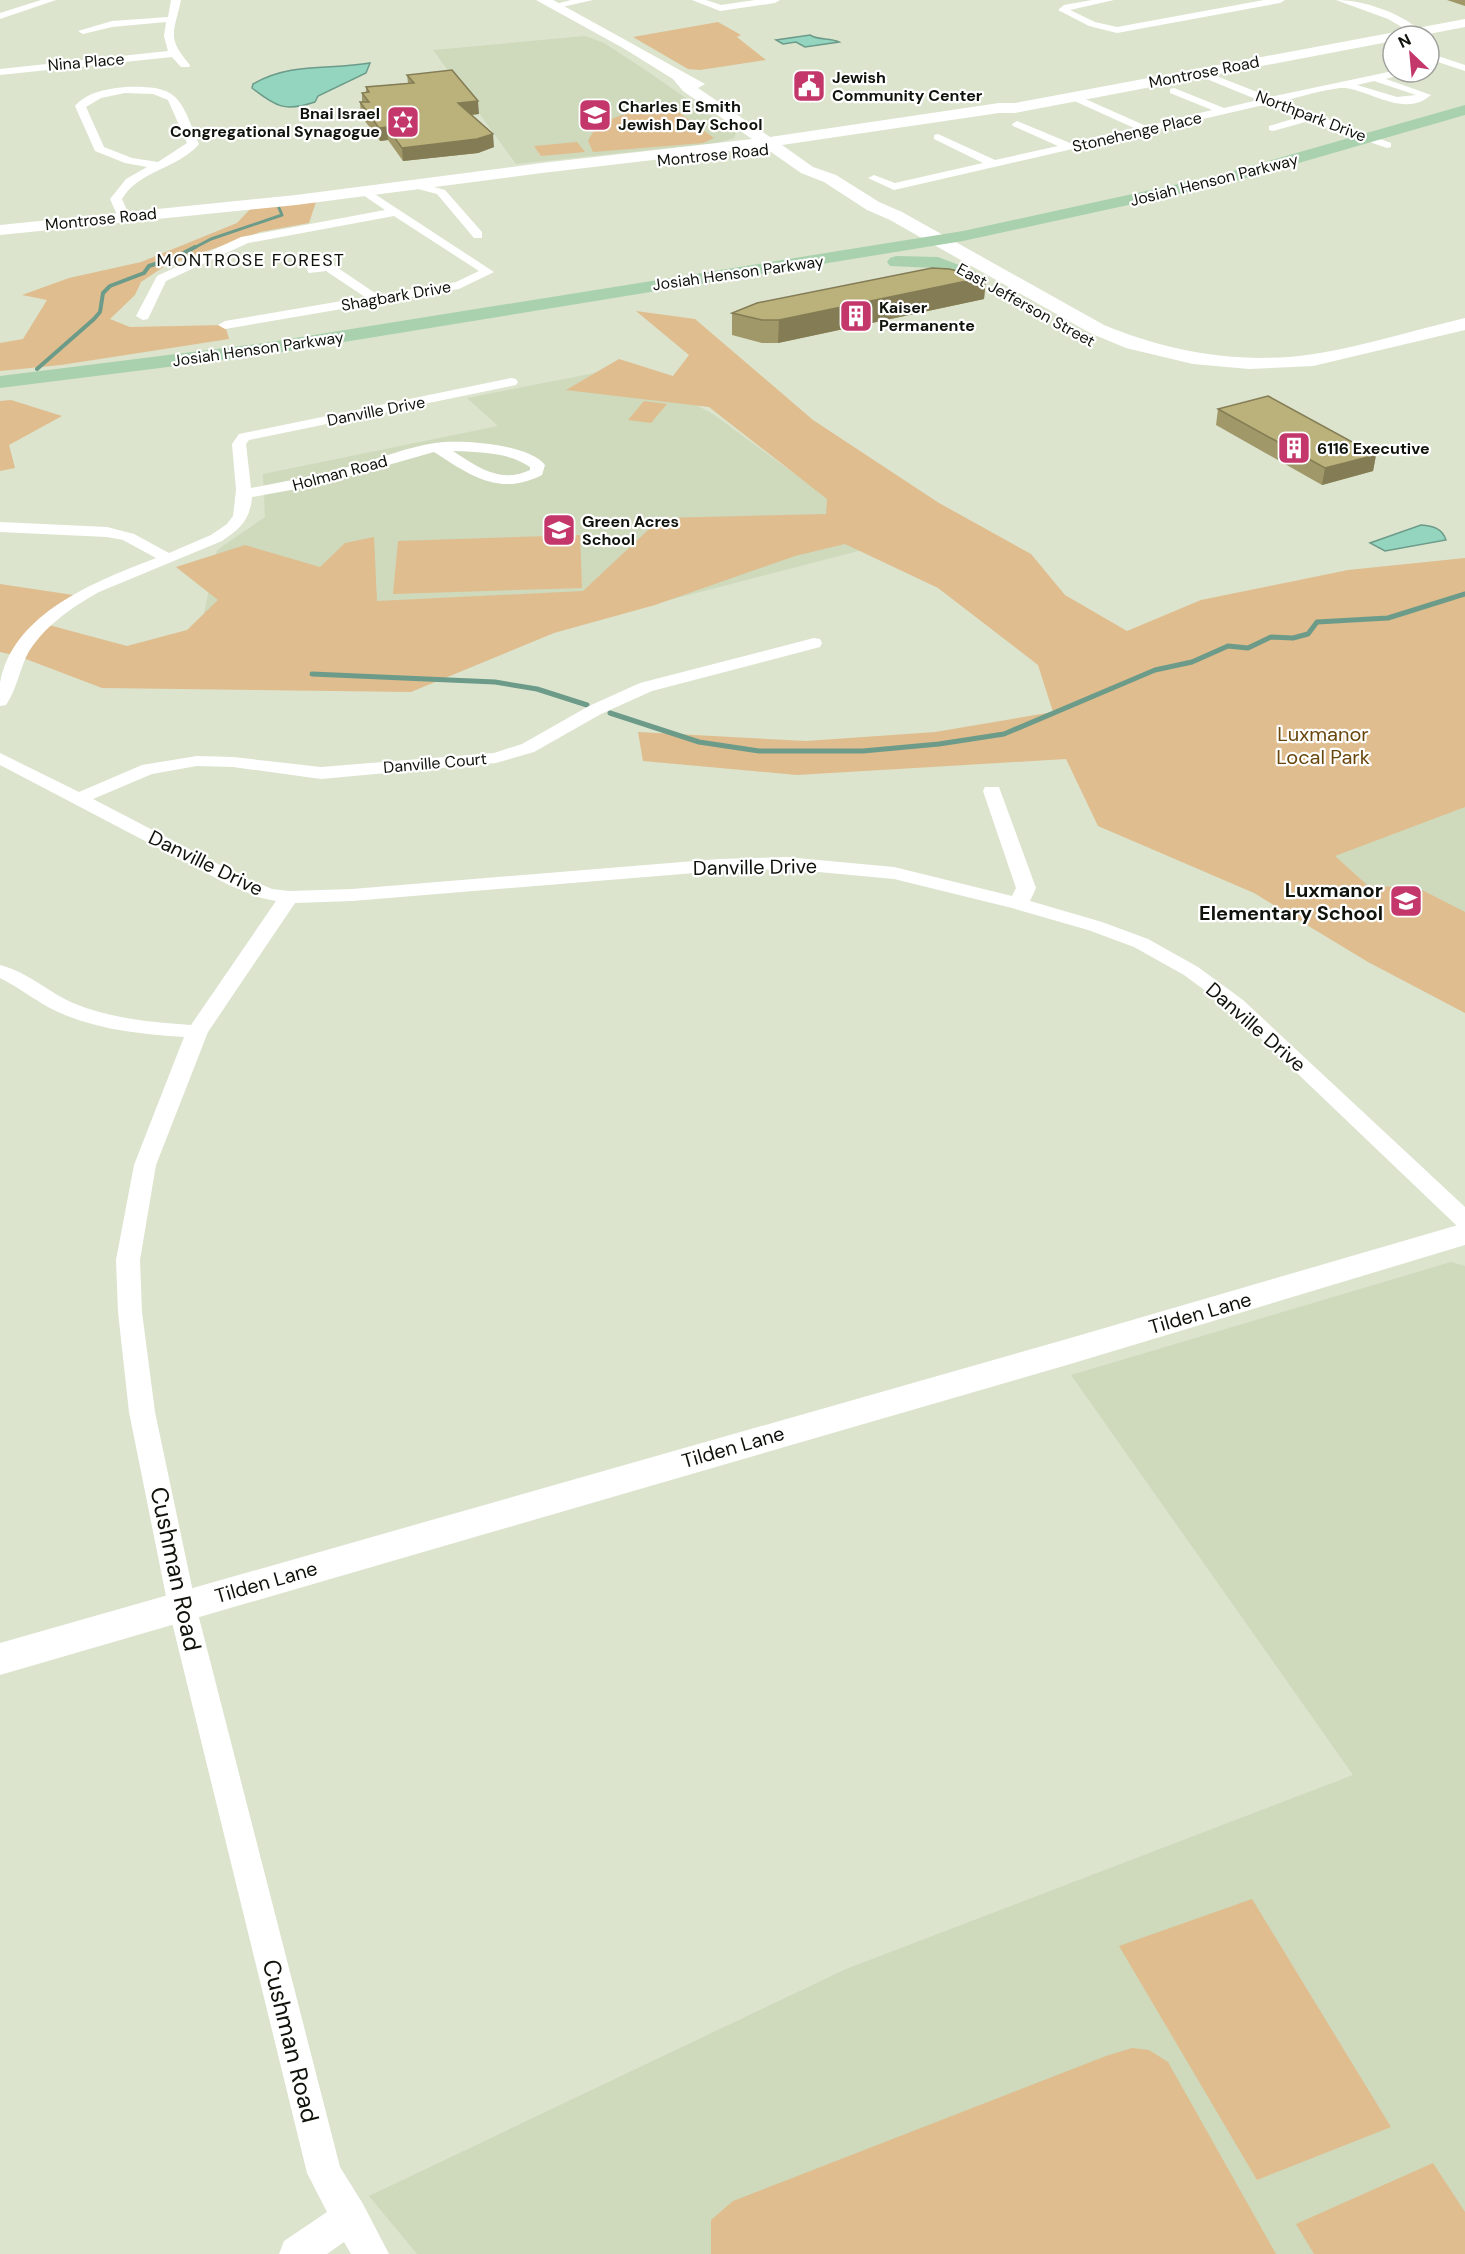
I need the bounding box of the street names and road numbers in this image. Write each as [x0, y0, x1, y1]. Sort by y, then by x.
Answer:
street label: Nina Place [47, 48, 125, 76]
street label: Montrose Road [1147, 51, 1261, 93]
street label: Northpark Drive [1253, 85, 1369, 147]
street label: Stonehenge Place [1070, 107, 1204, 157]
street label: Montrose Road [656, 139, 770, 171]
street label: Josiah Henson Parkway [1128, 149, 1300, 211]
street label: Montrose Road [44, 203, 158, 235]
street label: Josiah Henson Parkway [651, 251, 825, 295]
street label: East Jefferson Street [953, 258, 1099, 352]
street label: Shagbark Drive [340, 276, 452, 316]
street label: Josiah Henson Parkway [171, 327, 345, 371]
street label: Danville Drive [325, 391, 427, 431]
street label: Holman Road [290, 450, 390, 496]
street label: Danville Court [382, 748, 488, 778]
street label: Danville Drive [144, 824, 268, 902]
street label: Danville Drive [693, 853, 817, 881]
street label: Danville Drive [1201, 976, 1311, 1078]
street label: Tilden Lane [1146, 1286, 1254, 1340]
street label: Tilden Lane [679, 1420, 787, 1474]
street label: Cushman Road [143, 1484, 209, 1654]
street label: Tilden Lane [212, 1555, 320, 1609]
street label: Cushman Road [256, 1956, 326, 2126]

